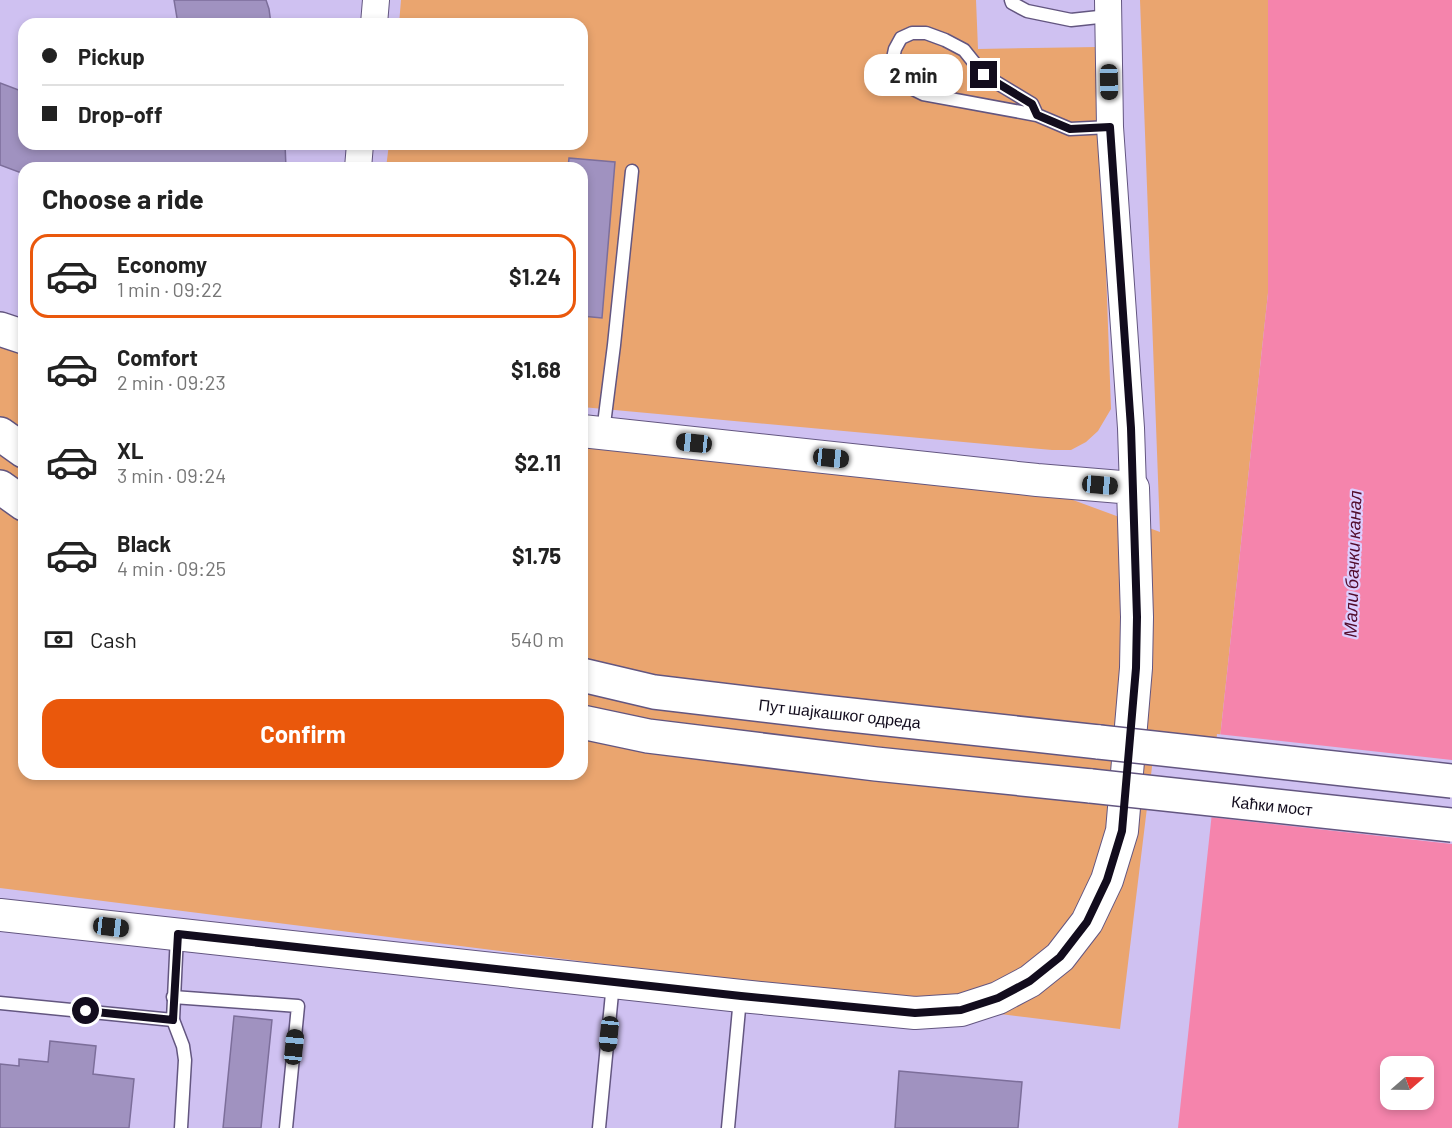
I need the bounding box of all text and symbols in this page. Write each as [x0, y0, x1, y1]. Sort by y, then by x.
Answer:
text: Pickup [78, 43, 145, 69]
callout: 2 min [864, 54, 963, 96]
route end [970, 61, 997, 88]
text: 2 min [890, 63, 937, 87]
car [1100, 64, 1118, 100]
text: Drop-off [78, 101, 162, 127]
text: Choose a ride [42, 182, 204, 214]
icon: car [45, 249, 99, 303]
text: Economy [117, 251, 207, 277]
text: $1.24 [509, 263, 561, 289]
text: 1 min · 09:22 [117, 277, 223, 301]
icon: car [45, 342, 99, 396]
text: Comfort [117, 344, 198, 370]
text: $1.68 [511, 356, 561, 382]
text: 2 min · 09:23 [117, 370, 226, 394]
car [675, 432, 713, 454]
icon: car [45, 435, 99, 489]
text: XL [117, 437, 143, 463]
car [812, 447, 850, 469]
text: $2.11 [514, 449, 561, 475]
text: 3 min · 09:24 [117, 463, 226, 487]
car [1081, 474, 1119, 496]
water label: Мали бачки канал [1338, 490, 1366, 638]
icon: car [45, 528, 99, 582]
text: Black [117, 530, 171, 556]
text: $1.75 [512, 542, 561, 568]
text: 4 min · 09:25 [117, 556, 226, 580]
icon: cash [42, 623, 75, 656]
text: Cash [90, 626, 137, 652]
text: 540 m [511, 627, 564, 651]
street label: Пут шајкашког одреда [758, 694, 922, 732]
button: Confirm [42, 699, 564, 768]
street label: Каћки мост [1230, 791, 1314, 819]
car [92, 916, 130, 938]
route start [72, 997, 99, 1024]
car [598, 1015, 620, 1053]
car [283, 1028, 305, 1066]
north arrow [1380, 1056, 1434, 1110]
map controls [1380, 1056, 1434, 1110]

